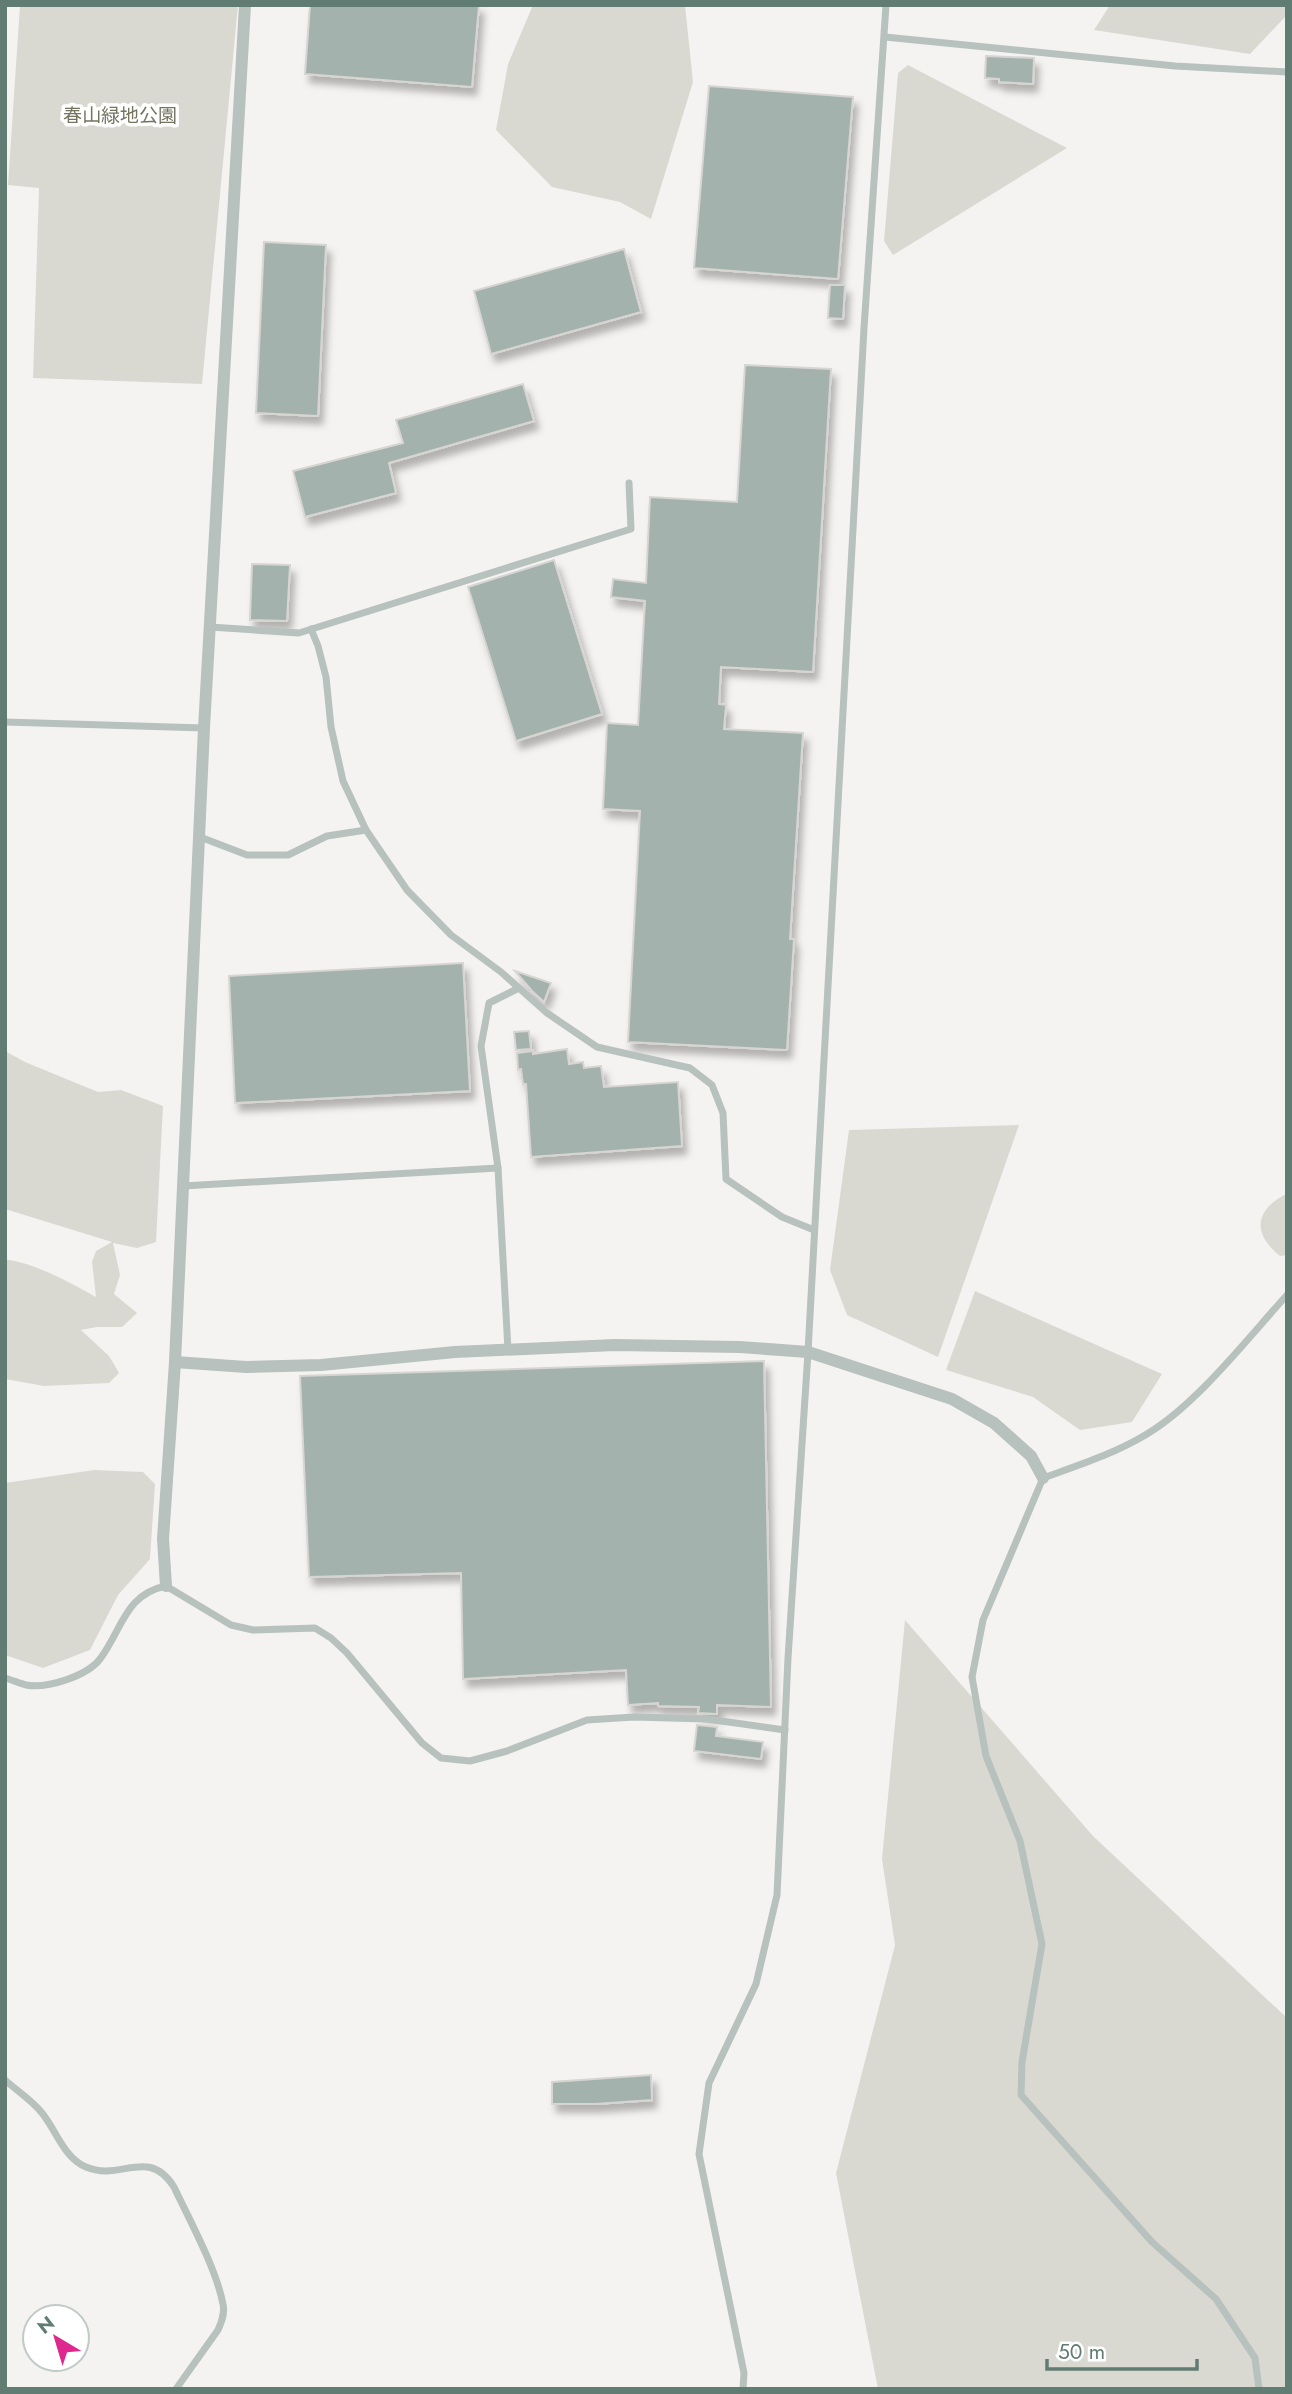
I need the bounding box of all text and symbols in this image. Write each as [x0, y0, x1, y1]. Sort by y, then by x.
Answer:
park label: 春山緑地公園 [63, 102, 177, 129]
north arrow [21, 2303, 91, 2373]
text: N [32, 2310, 60, 2340]
scale bar [1047, 2328, 1198, 2372]
text: 50 m [1058, 2337, 1105, 2367]

